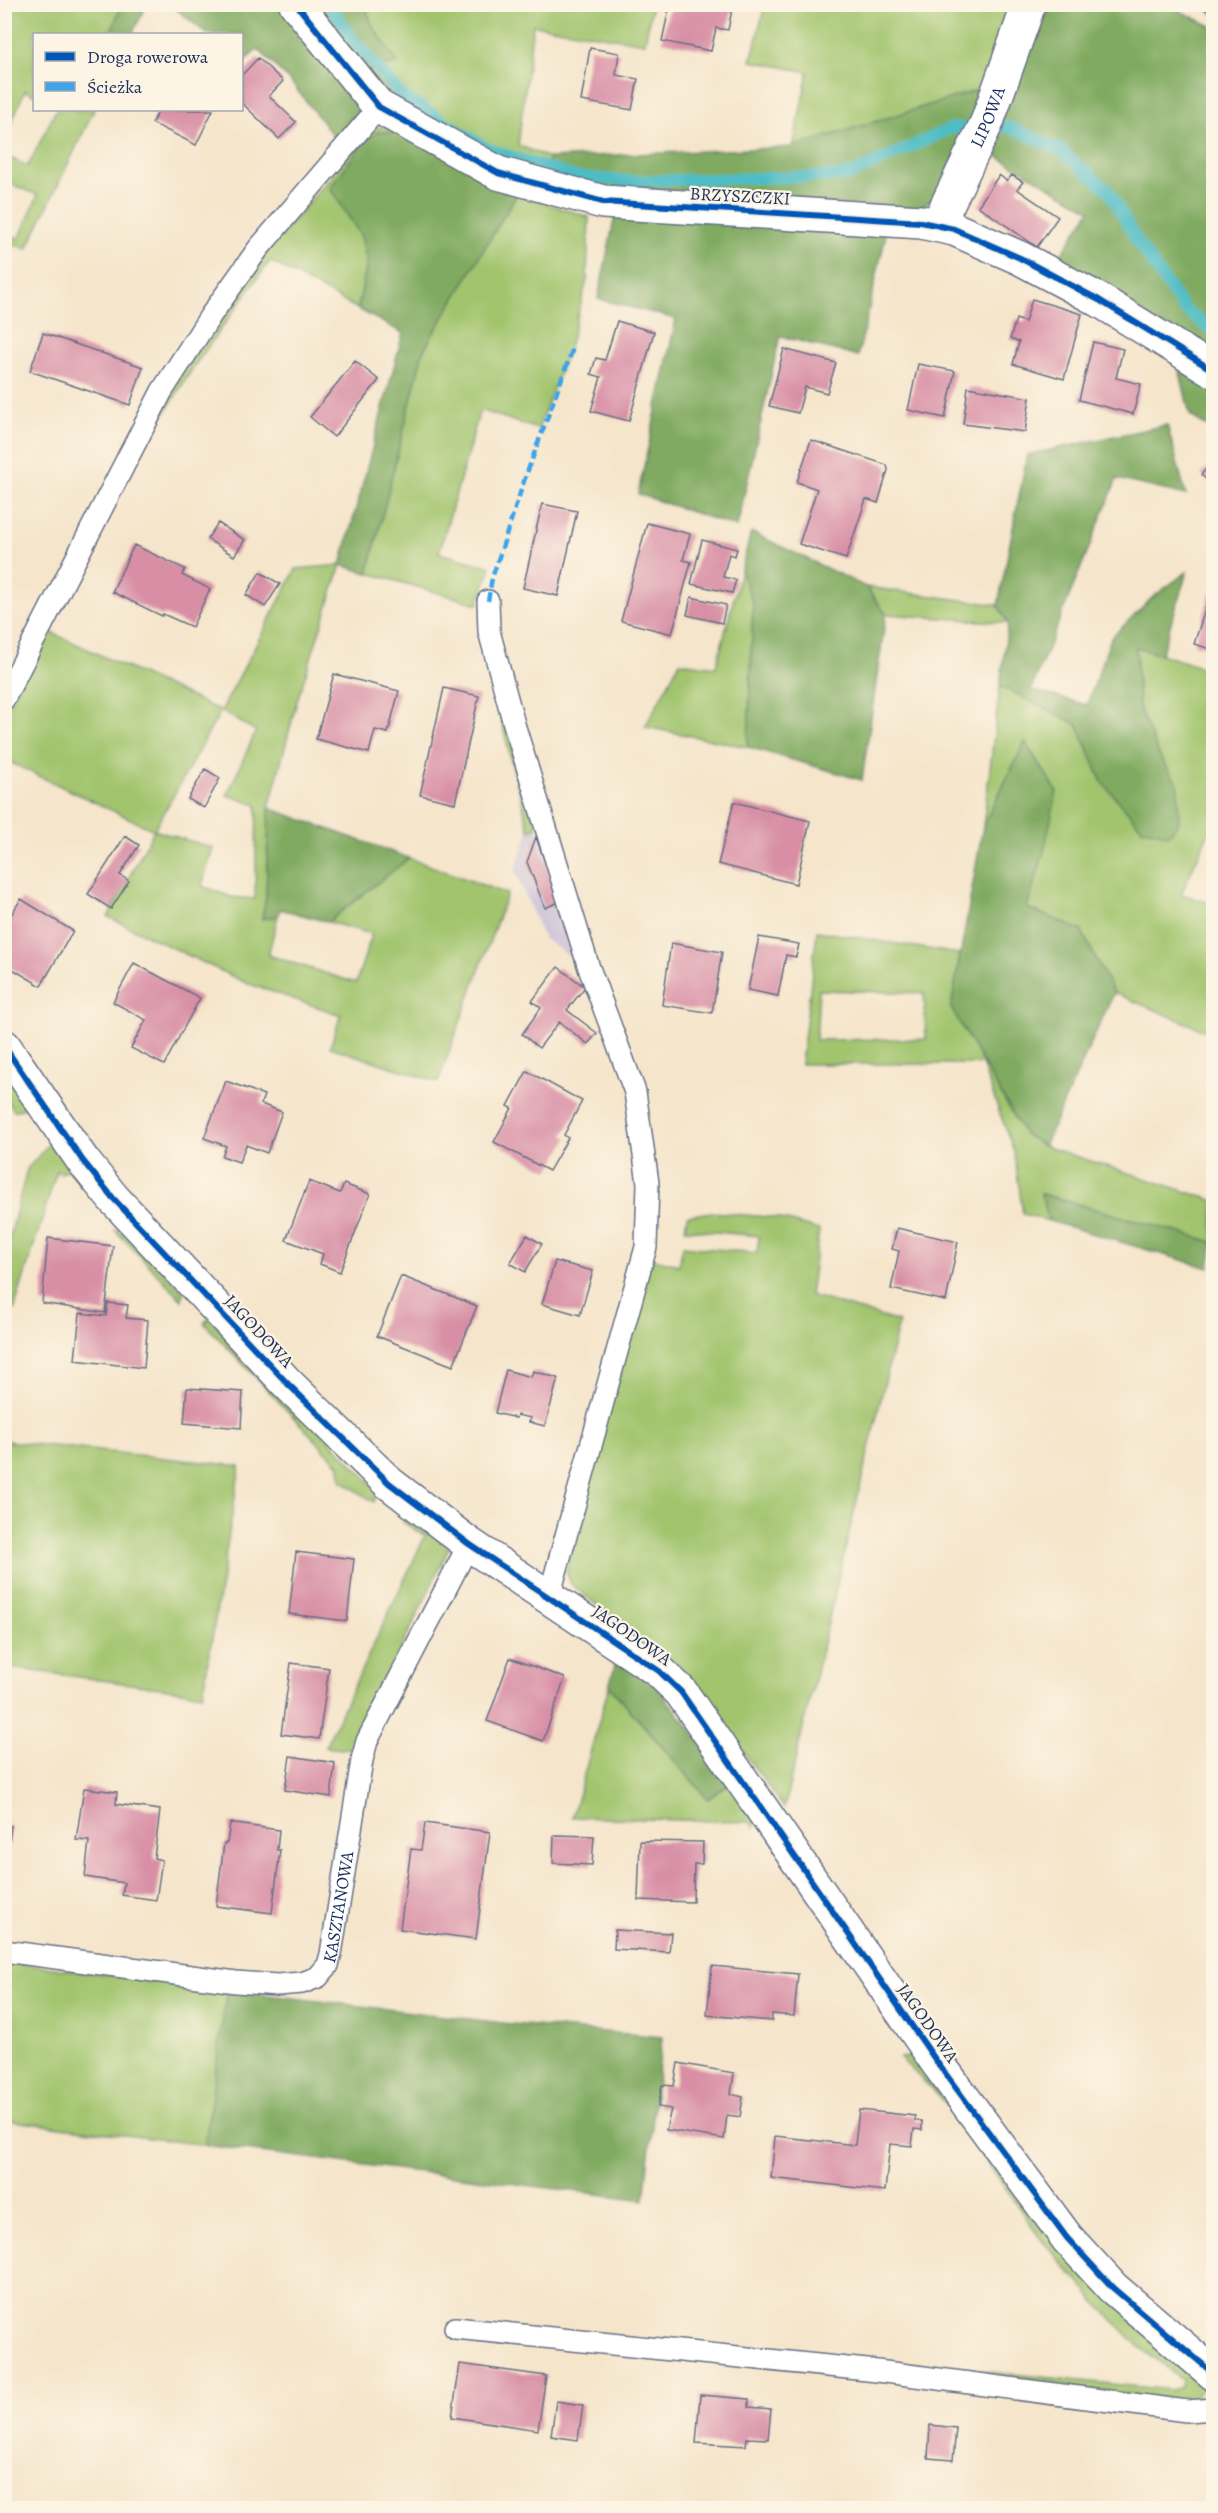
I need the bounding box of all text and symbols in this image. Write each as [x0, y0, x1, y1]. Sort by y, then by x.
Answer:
legend [33, 33, 243, 111]
text: Droga rowerowa [87, 45, 209, 69]
text: Ścieżka [87, 75, 143, 99]
street label: LIPOWA [964, 83, 1011, 152]
street label: BRZYSZCZKI [689, 181, 791, 211]
street label: JAGODOWA [219, 1289, 299, 1373]
street label: JAGODOWA [588, 1599, 677, 1671]
street label: KASZTANOWA [317, 1849, 359, 1966]
street label: JAGODOWA [892, 1979, 964, 2068]

